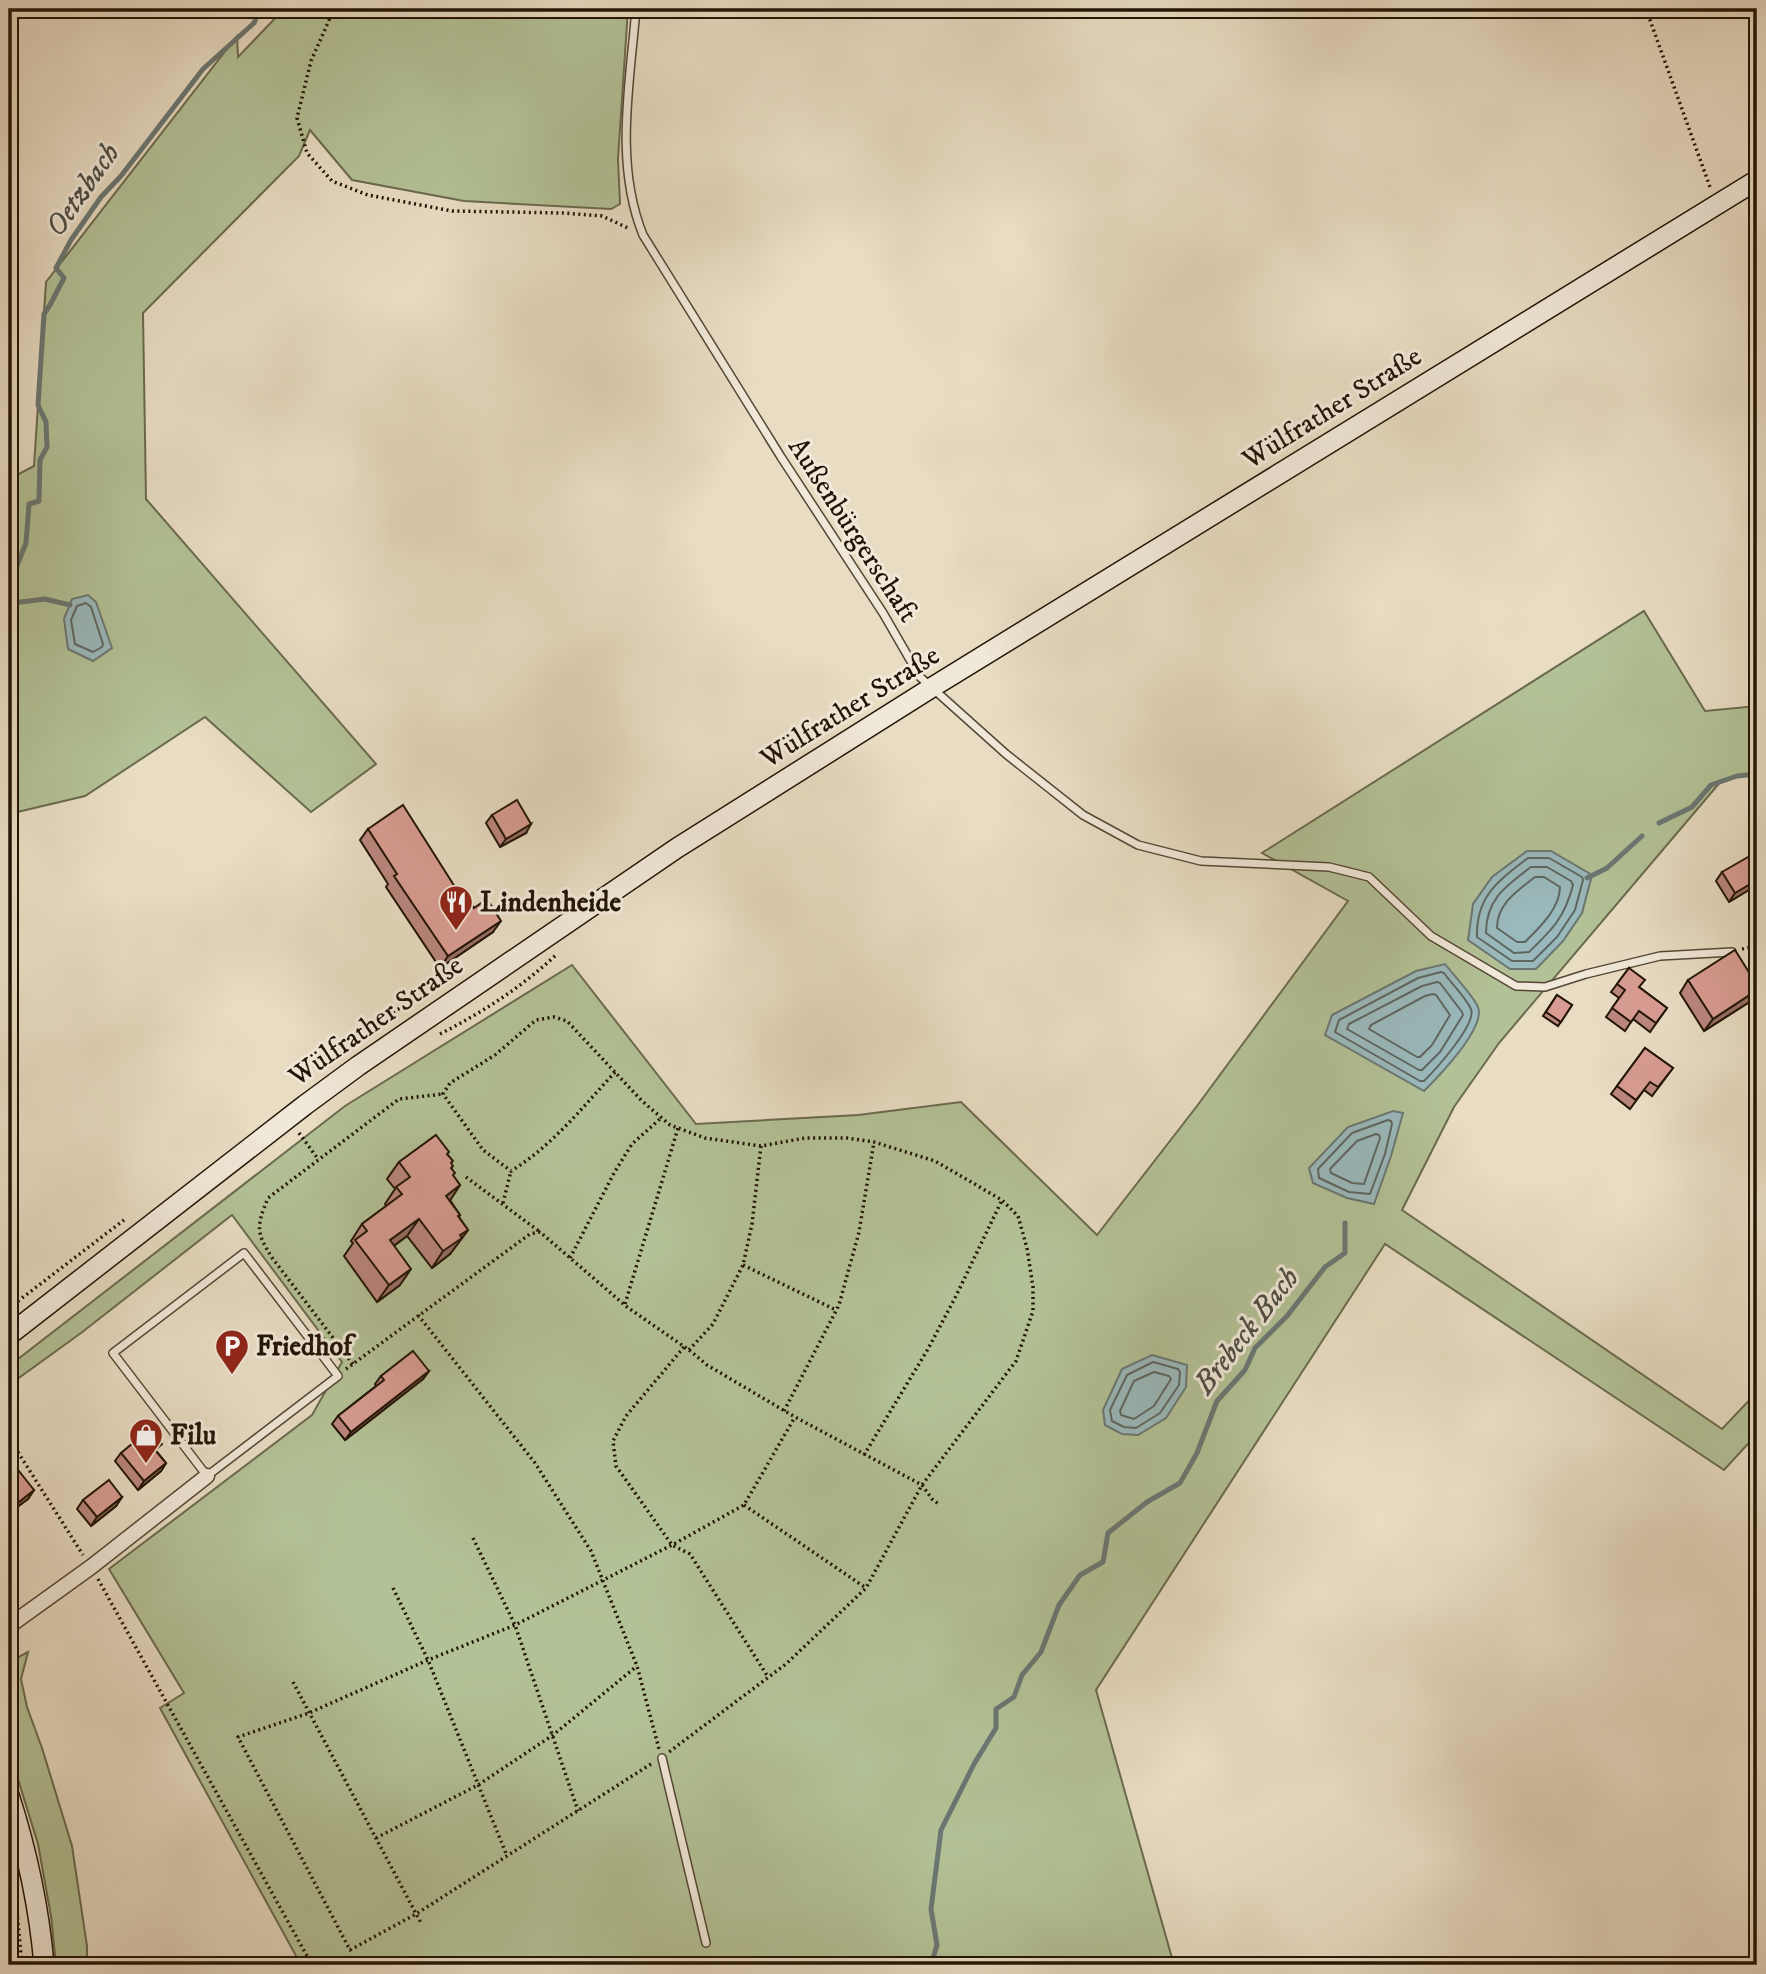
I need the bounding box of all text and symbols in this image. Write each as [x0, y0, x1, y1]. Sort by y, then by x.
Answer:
water label: Oetzbach [38, 136, 128, 244]
street label: Wülfrather Straße [1235, 339, 1428, 478]
street label: Außenbürgerschaft [780, 431, 926, 629]
street label: Wülfrather Straße [753, 638, 946, 777]
restaurant icon: Lindenheide [437, 883, 475, 932]
place label: Lindenheide [480, 885, 622, 920]
street label: Wülfrather Straße [281, 948, 470, 1095]
water label: Brebeck Bach [1186, 1260, 1308, 1402]
parking icon: Friedhof [213, 1327, 251, 1376]
place label: Friedhof [256, 1329, 357, 1364]
shop icon: Filu [127, 1416, 165, 1465]
place label: Filu [170, 1418, 217, 1453]

